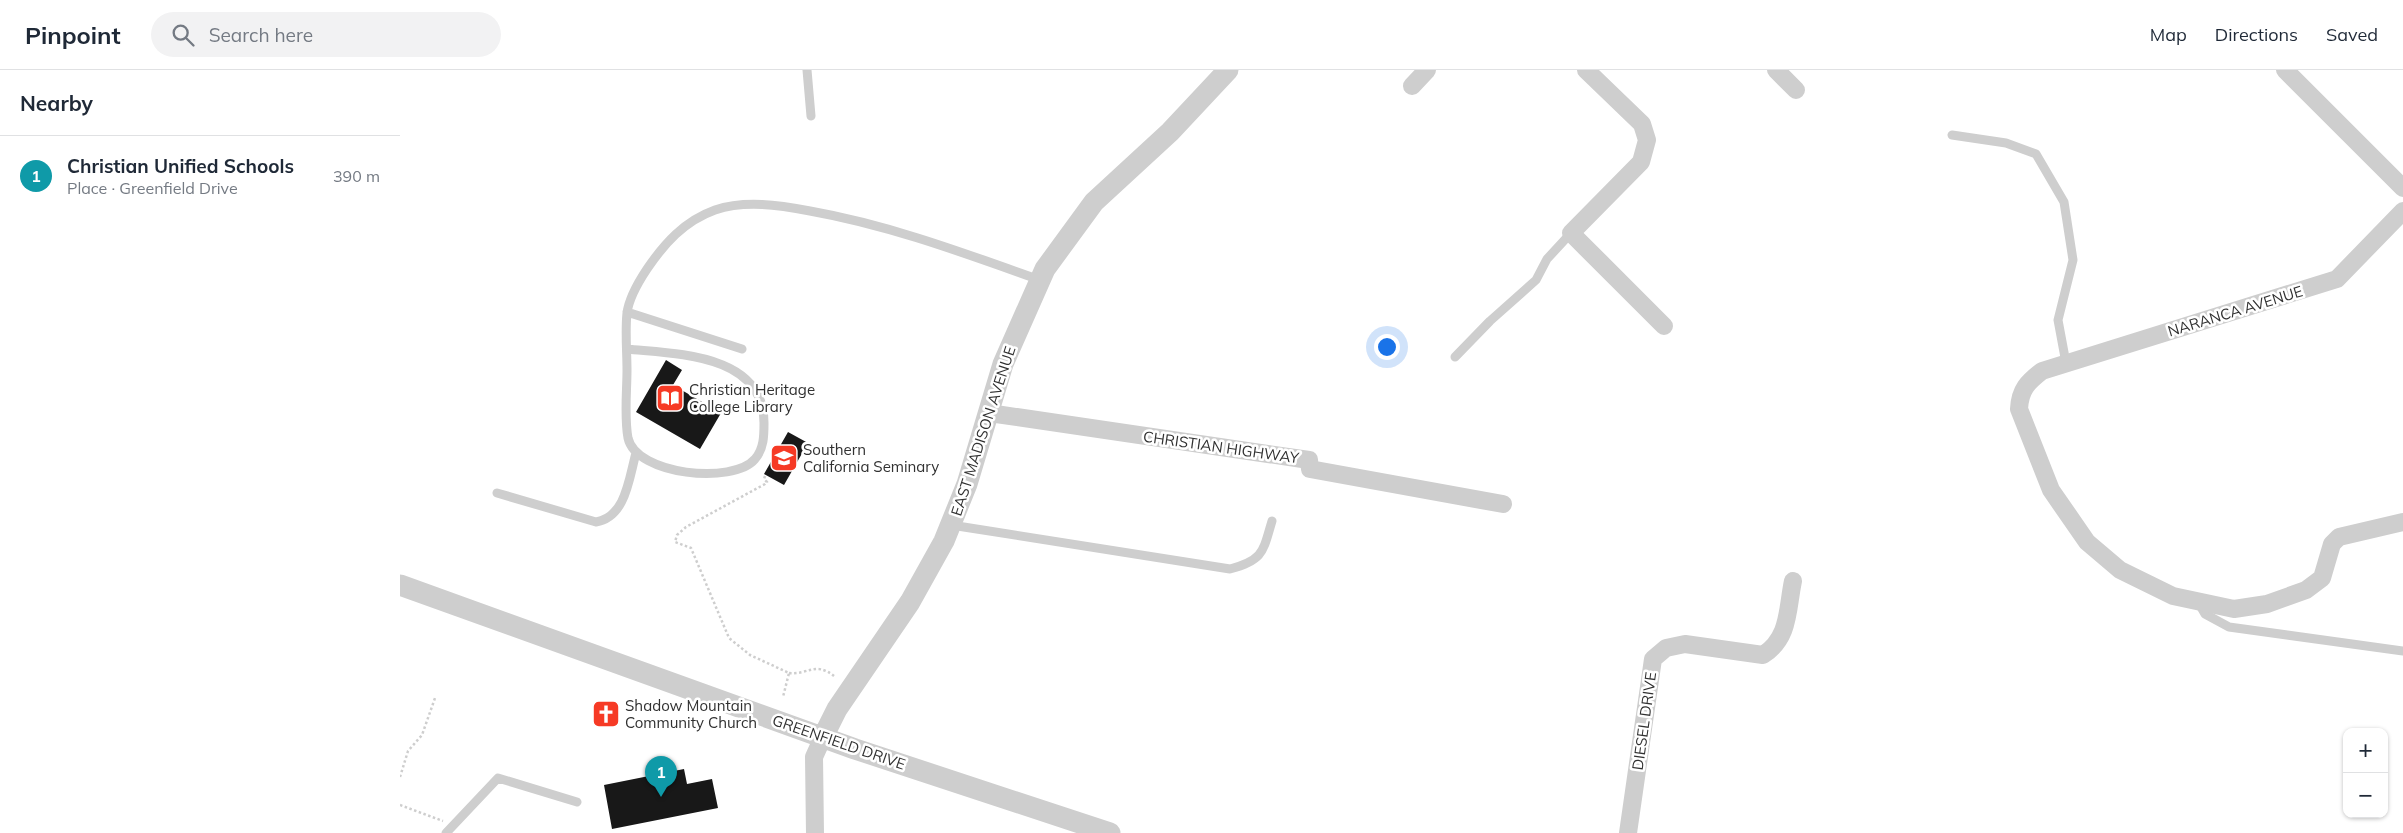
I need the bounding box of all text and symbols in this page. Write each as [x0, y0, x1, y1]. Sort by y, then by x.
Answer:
search box [151, 12, 501, 57]
text: Pinpoint [25, 20, 121, 50]
icon: search [169, 21, 197, 49]
text: Search here [209, 23, 313, 47]
text: Map [2150, 23, 2187, 46]
text: Directions [2215, 23, 2298, 46]
text: Saved [2326, 23, 2378, 46]
text: Nearby [20, 90, 93, 116]
text: Christian Unified Schools [67, 154, 294, 178]
text: 1 [31, 166, 41, 186]
text: 390 m [333, 166, 380, 186]
text: Place · Greenfield Drive [67, 178, 238, 198]
street label: NARANCA AVENUE [2165, 281, 2305, 341]
your location [1374, 334, 1400, 360]
street label: EAST MADISON AVENUE [947, 344, 1019, 518]
place label: Christian Heritage College Library [689, 380, 815, 416]
library icon: Christian Heritage College Library [655, 383, 685, 413]
street label: CHRISTIAN HIGHWAY [1142, 427, 1301, 467]
place label: Southern California Seminary [803, 440, 939, 476]
school or university icon: Southern California Seminary [769, 443, 799, 473]
street label: DIESEL DRIVE [1628, 671, 1660, 771]
place label: Shadow Mountain Community Church [625, 696, 757, 732]
church icon: Shadow Mountain Community Church [591, 699, 621, 729]
street label: GREENFIELD DRIVE [770, 710, 908, 774]
map controls [2343, 728, 2388, 818]
button: + [2343, 728, 2388, 773]
pin: 1 [645, 756, 677, 797]
button: − [2343, 773, 2388, 818]

